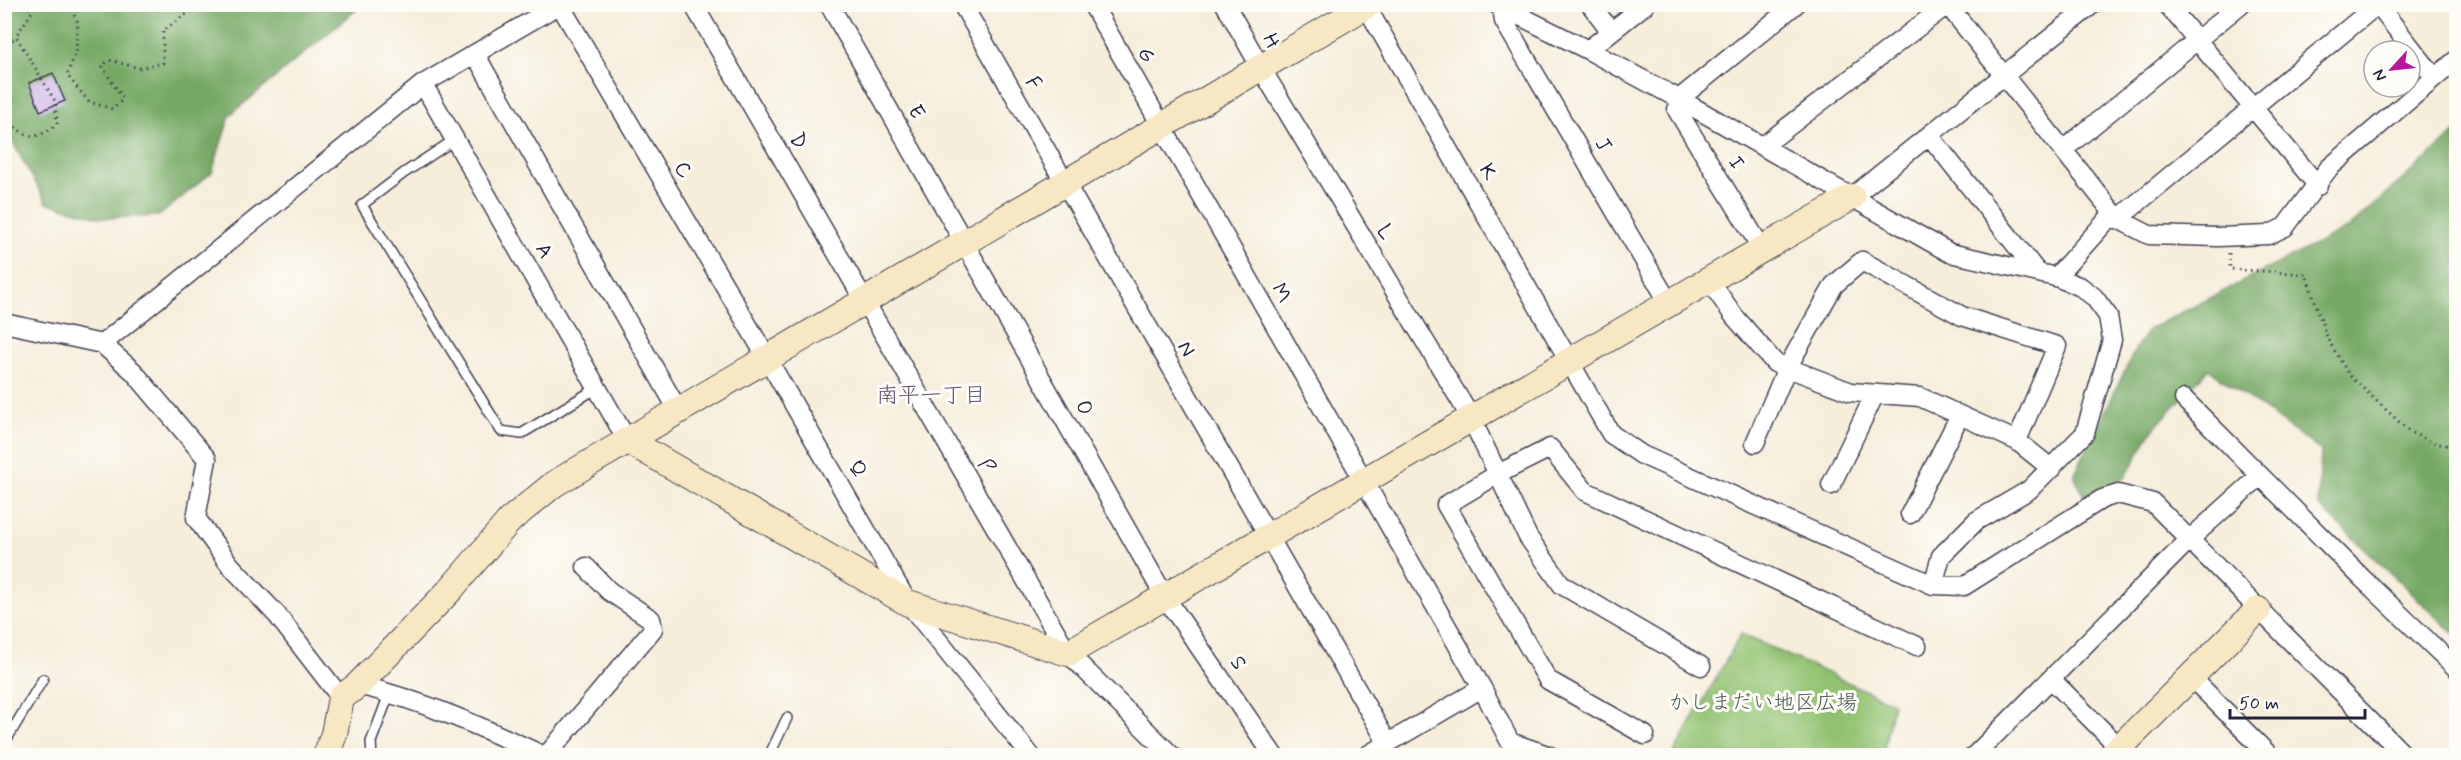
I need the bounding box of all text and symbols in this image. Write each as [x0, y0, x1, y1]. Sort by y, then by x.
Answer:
street label: H [1255, 28, 1287, 54]
north arrow [2362, 39, 2422, 99]
street label: G [1130, 42, 1162, 68]
text: N [2368, 66, 2392, 85]
street label: F [1018, 71, 1048, 95]
street label: E [901, 100, 931, 124]
street label: D [782, 128, 814, 154]
street label: J [1588, 133, 1618, 157]
street label: I [1721, 151, 1751, 175]
street label: C [667, 157, 699, 184]
street label: K [1472, 159, 1504, 186]
street label: L [1370, 219, 1400, 245]
street label: A [528, 238, 560, 264]
street label: M [1264, 278, 1298, 308]
street label: N [1170, 336, 1202, 362]
district label: 南平一丁目 [876, 382, 986, 410]
street label: O [1068, 395, 1100, 421]
street label: P [971, 454, 1001, 479]
street label: Q [841, 455, 873, 483]
street label: S [1223, 650, 1253, 676]
scale bar [2230, 682, 2365, 720]
park label: かしまだい地区広場 [1669, 689, 1858, 717]
text: 50 m [2239, 692, 2279, 716]

